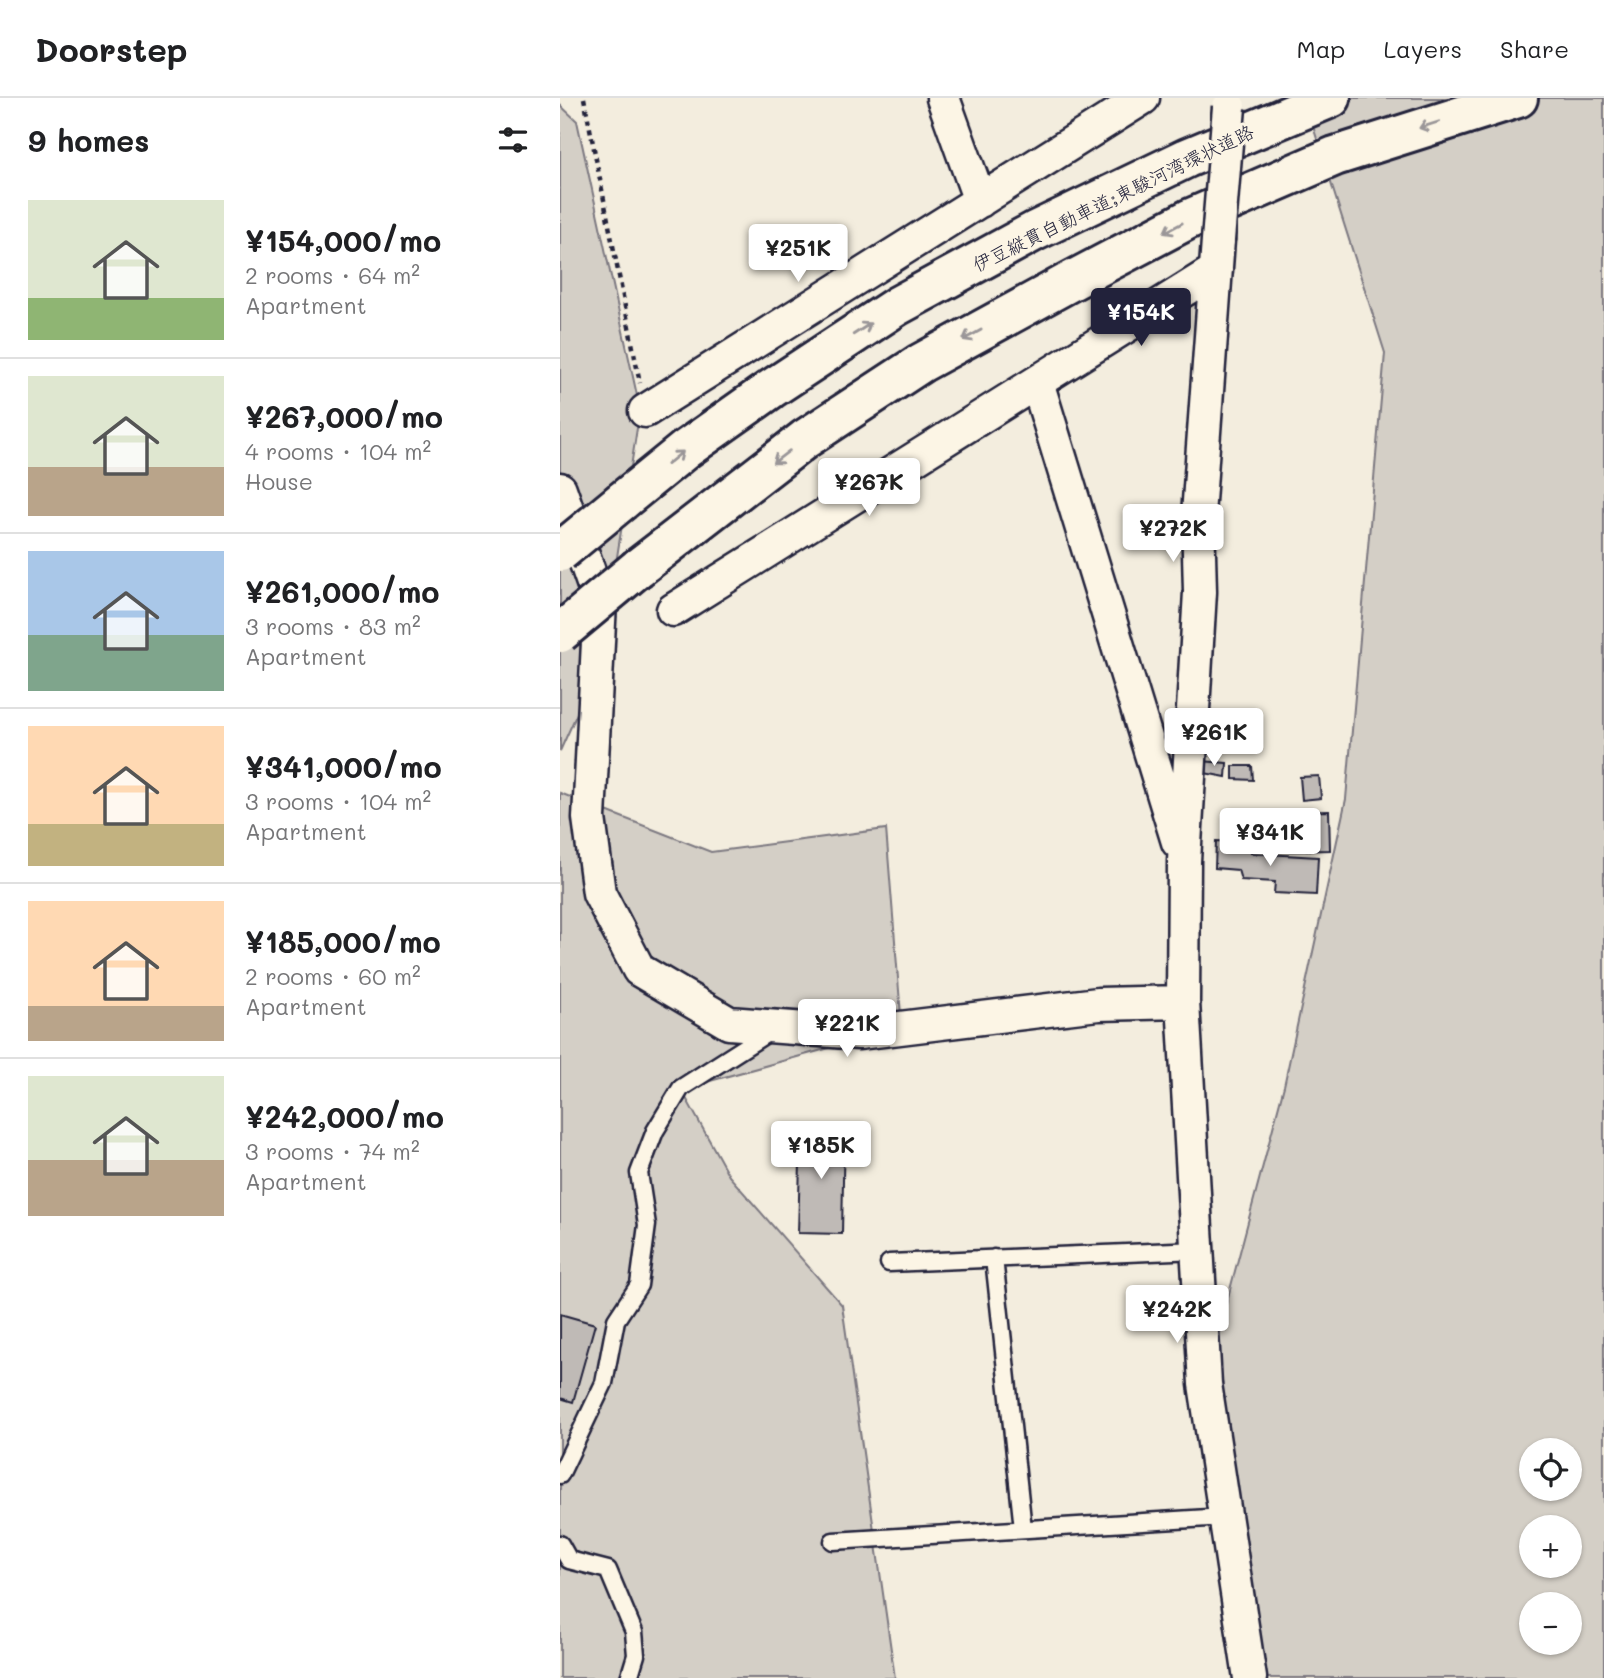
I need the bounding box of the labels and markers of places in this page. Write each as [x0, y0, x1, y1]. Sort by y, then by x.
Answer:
pin: ¥251K [749, 225, 847, 284]
pin: ¥154K [1092, 288, 1190, 348]
pin: ¥267K [820, 458, 918, 518]
pin: ¥272K [1124, 504, 1222, 564]
pin: ¥261K [1165, 708, 1263, 768]
pin: ¥341K [1221, 808, 1319, 868]
pin: ¥221K [798, 1000, 896, 1059]
pin: ¥185K [772, 1122, 870, 1181]
pin: ¥242K [1128, 1286, 1226, 1345]

